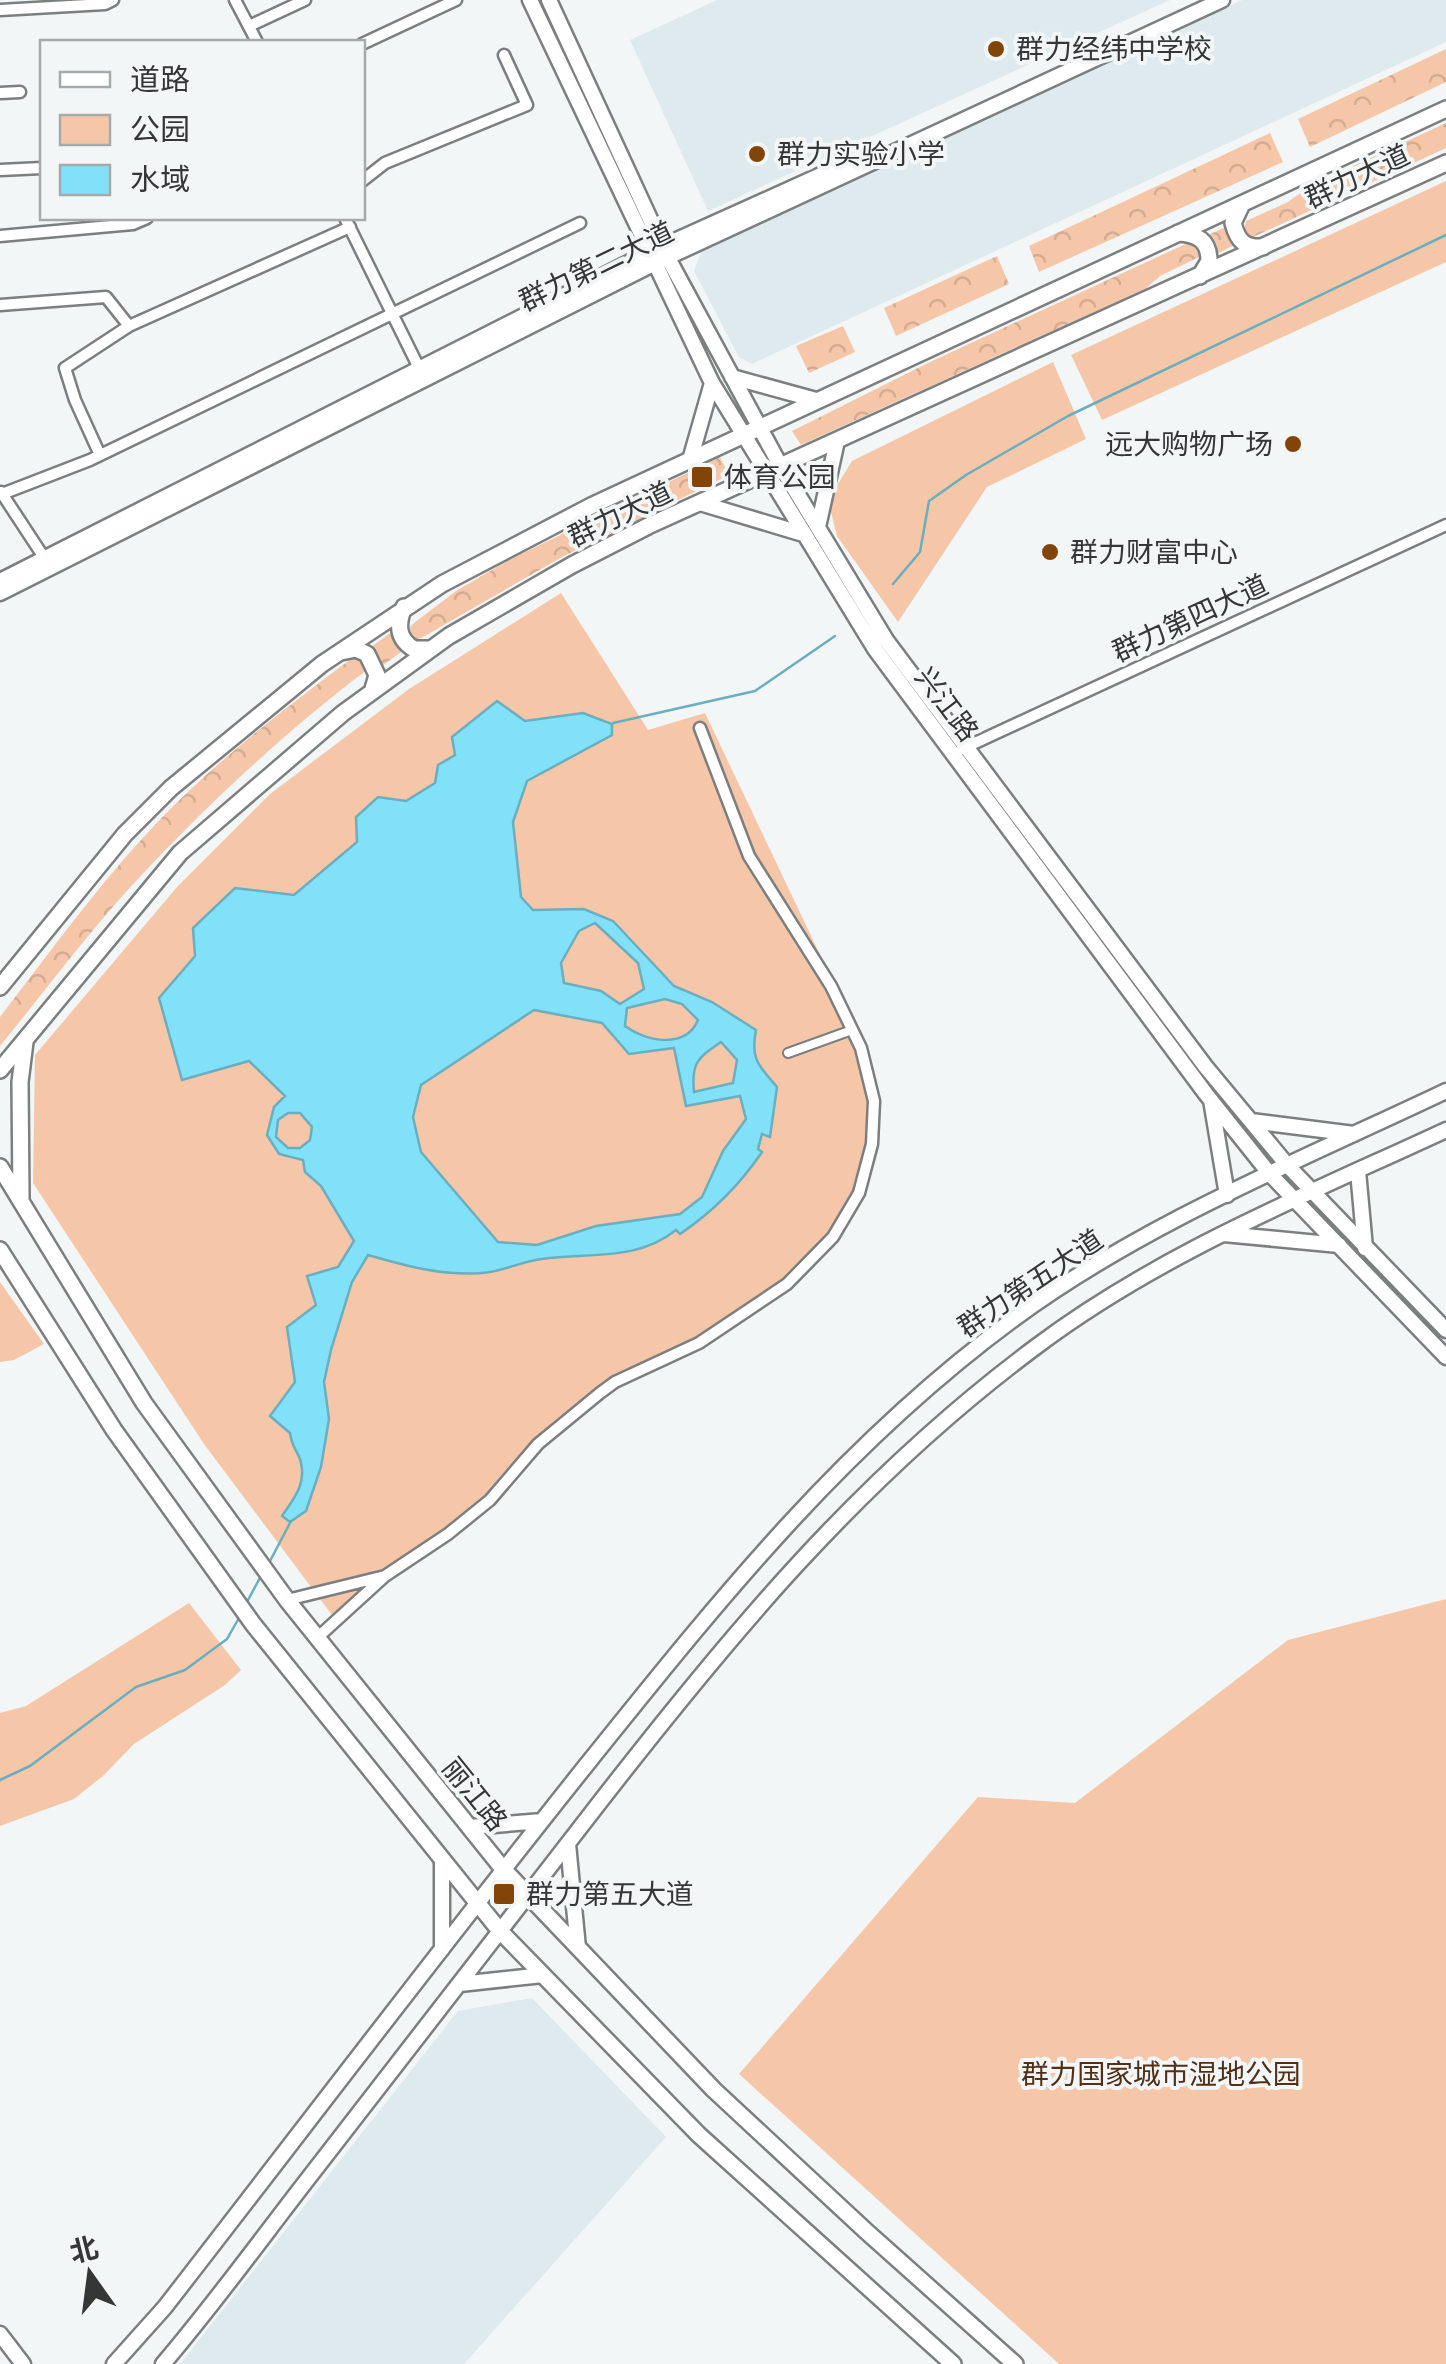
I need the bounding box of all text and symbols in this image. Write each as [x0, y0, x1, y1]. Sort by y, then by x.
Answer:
place label: 群力经纬中学校 [1016, 34, 1212, 70]
marker: 群力经纬中学校 [985, 38, 1007, 60]
legend [40, 40, 365, 220]
text: 道路 [130, 64, 190, 101]
text: 公园 [130, 114, 190, 151]
place label: 群力实验小学 [777, 139, 945, 175]
street label: 群力大道 [1300, 139, 1417, 219]
marker: 群力实验小学 [746, 143, 768, 165]
text: 水域 [130, 164, 190, 201]
street label: 群力第二大道 [514, 216, 681, 322]
place label: 远大购物广场 [1105, 429, 1273, 465]
marker: 远大购物广场 [1282, 433, 1304, 455]
place label: 体育公园 [724, 462, 836, 498]
marker: 体育公园 [689, 464, 715, 490]
street label: 群力大道 [563, 476, 680, 557]
place label: 群力财富中心 [1070, 537, 1238, 573]
marker: 群力财富中心 [1039, 541, 1061, 563]
street label: 群力第四大道 [1108, 569, 1275, 673]
street label: 兴江路 [905, 661, 984, 750]
street label: 群力第五大道 [952, 1224, 1111, 1347]
street label: 丽江路 [432, 1752, 513, 1840]
place label: 群力第五大道 [526, 1879, 694, 1915]
marker: 群力第五大道 [491, 1881, 517, 1907]
park label: 群力国家城市湿地公园 [1021, 2059, 1301, 2095]
north arrow [40, 2224, 140, 2324]
text: 北 [67, 2232, 103, 2274]

